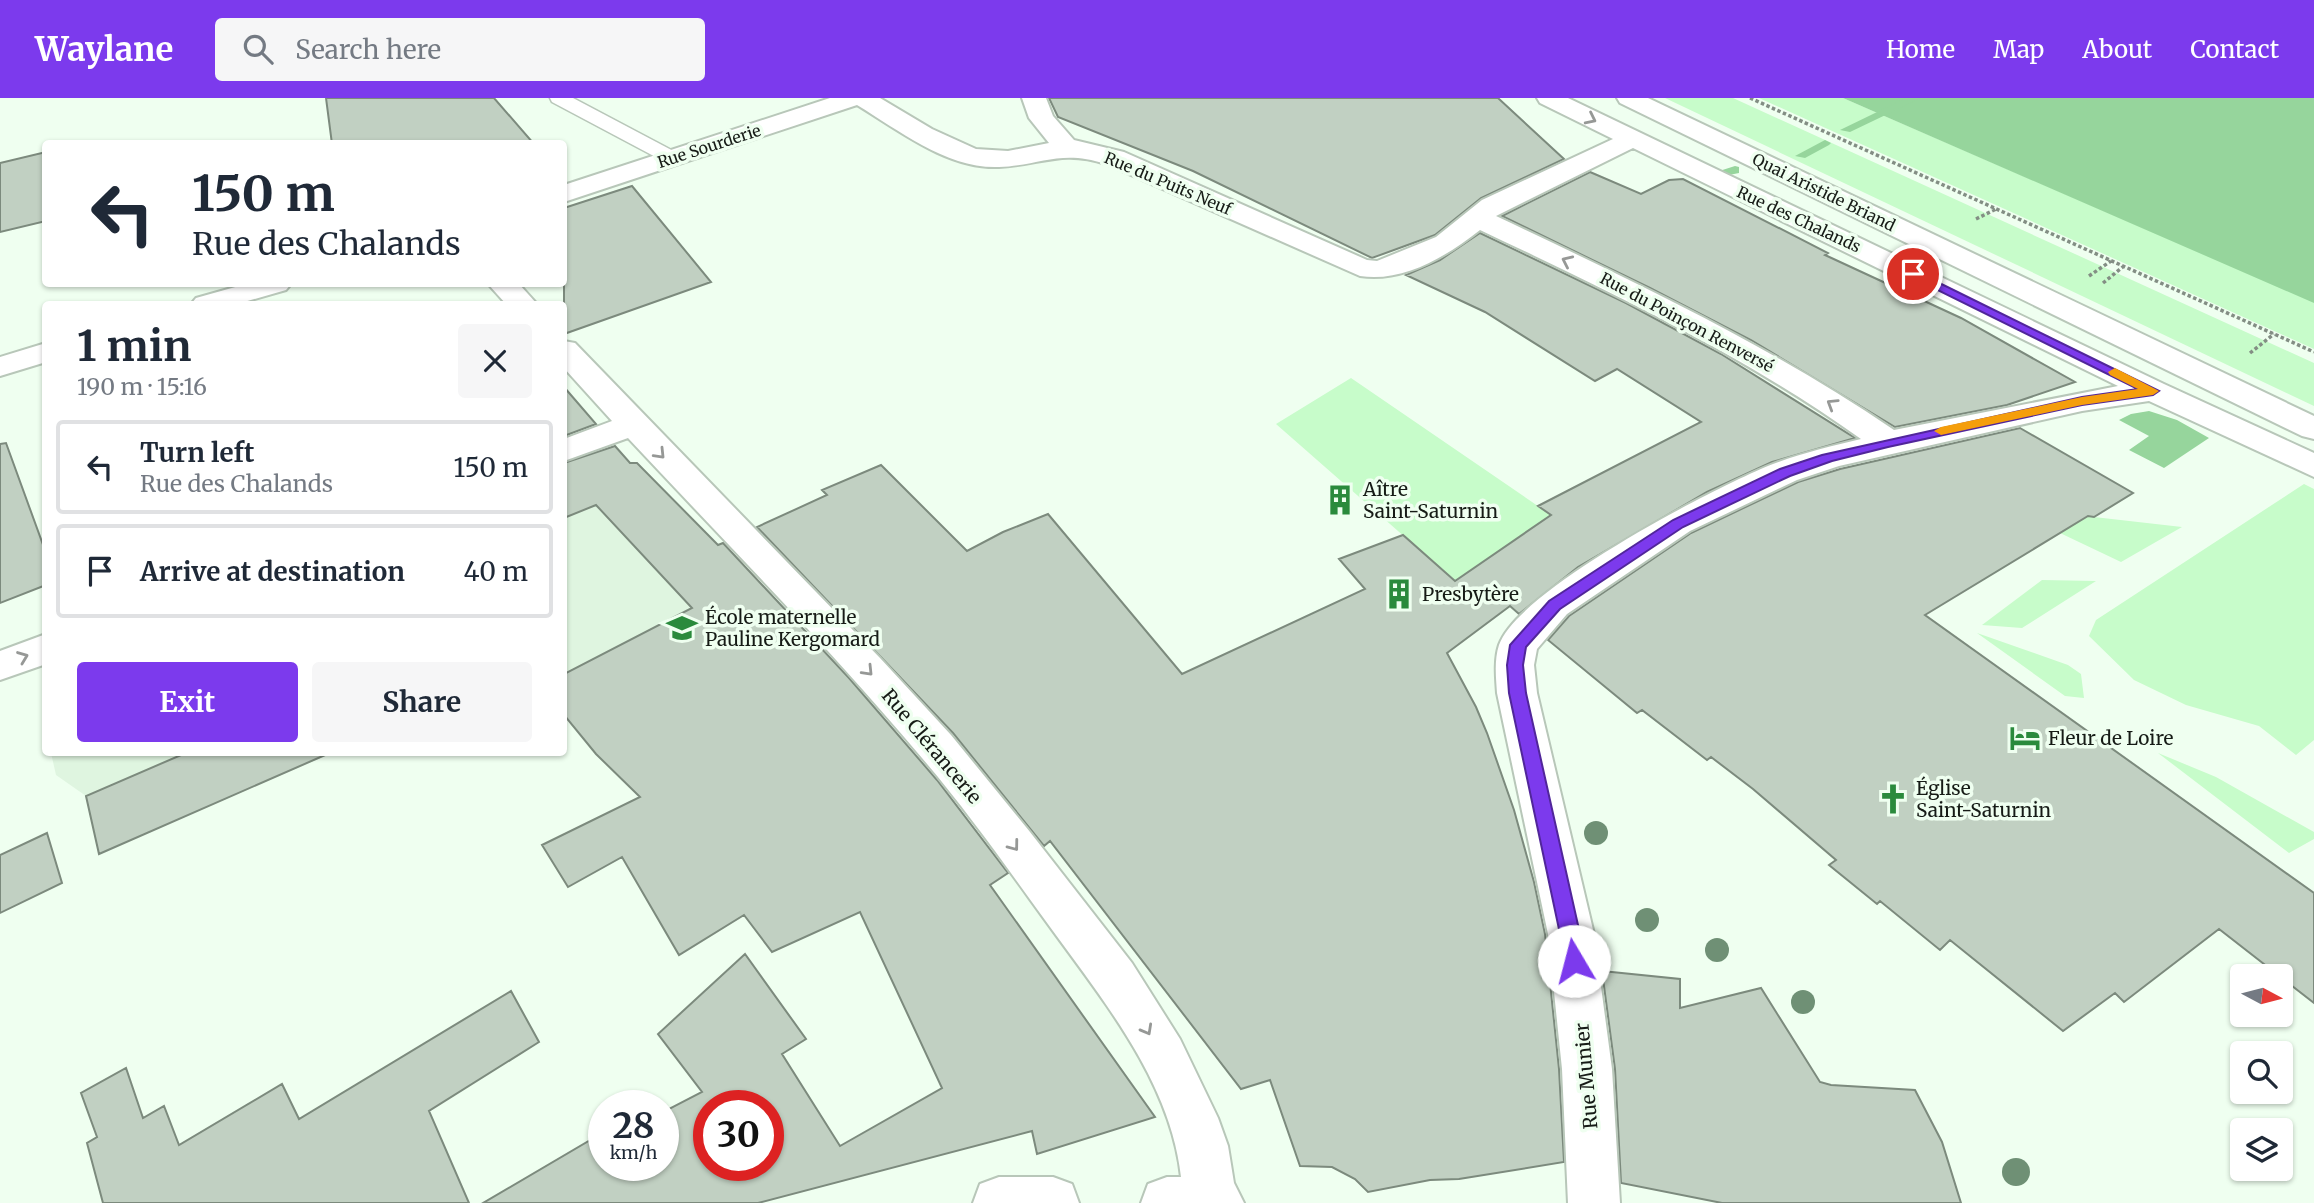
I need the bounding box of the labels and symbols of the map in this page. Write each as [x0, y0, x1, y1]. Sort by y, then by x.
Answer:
one-way arrow [1584, 110, 1596, 124]
street label: Rue Sourderie [655, 120, 763, 172]
street label: Rue du Puits Neuf [1101, 147, 1235, 219]
street label: Quai Aristide Briand [1749, 149, 1899, 235]
street label: Rue des Chalands [1734, 182, 1864, 257]
pin [1883, 244, 1943, 304]
one-way arrow [1562, 255, 1574, 269]
street label: Rue du Poinçon Renversé [1597, 268, 1777, 376]
one-way arrow [1826, 400, 1839, 413]
one-way arrow [651, 446, 664, 459]
place label: Aître Saint-Saturnin [1362, 477, 1499, 523]
building icon: Aître Saint-Saturnin [1323, 483, 1357, 517]
building icon: Presbytère [1382, 577, 1416, 611]
place label: Presbytère [1422, 582, 1519, 606]
place label: École maternelle Pauline Kergomard [705, 605, 880, 651]
school or university icon: École maternelle Pauline Kergomard [665, 611, 699, 645]
one-way arrow [16, 651, 28, 665]
one-way arrow [859, 663, 872, 676]
street label: Rue Clérancerie [877, 684, 987, 808]
hotel icon: Fleur de Loire [2008, 721, 2042, 755]
place label: Fleur de Loire [2048, 726, 2174, 750]
place label: Église Saint-Saturnin [1916, 776, 2052, 822]
church icon: Église Saint-Saturnin [1876, 782, 1910, 816]
one-way arrow [1005, 838, 1018, 850]
position arrow [1537, 924, 1611, 998]
north arrow [2230, 964, 2292, 1027]
street label: Rue Munier [1569, 1021, 1603, 1130]
one-way arrow [1139, 1022, 1152, 1035]
speed limit sign: 30 [693, 1090, 784, 1181]

